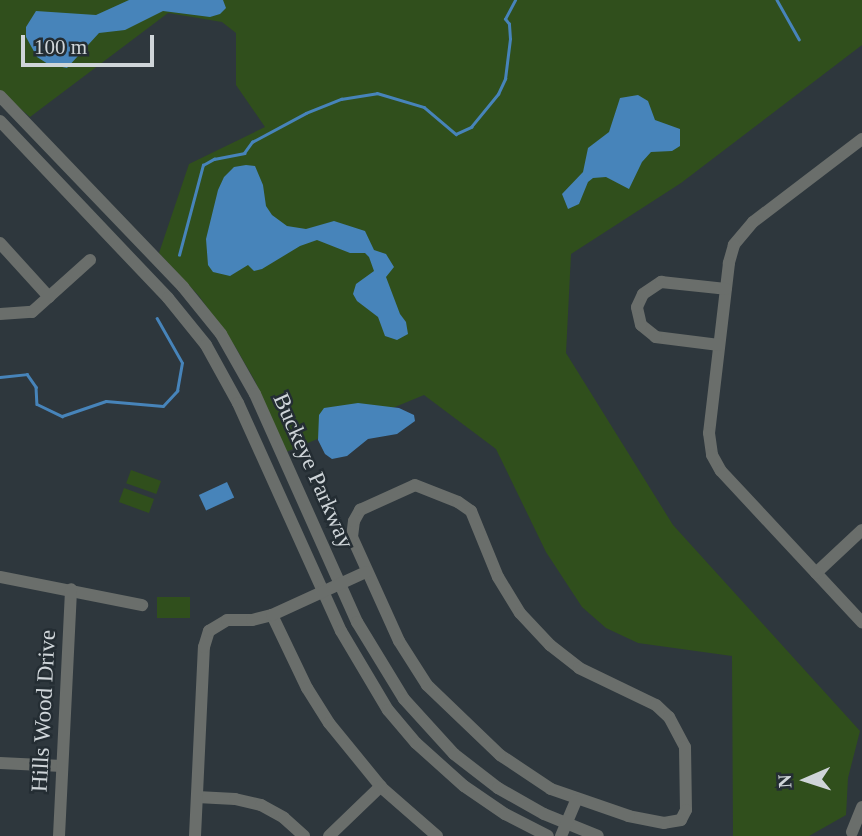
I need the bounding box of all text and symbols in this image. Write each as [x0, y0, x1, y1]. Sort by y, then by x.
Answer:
scale bar [24, 21, 158, 65]
text: 100 m [34, 35, 87, 59]
street label: Buckeye Parkway [266, 389, 360, 553]
street label: Hills Wood Drive [26, 629, 62, 793]
north arrow [771, 745, 841, 815]
text: N [774, 774, 795, 789]

